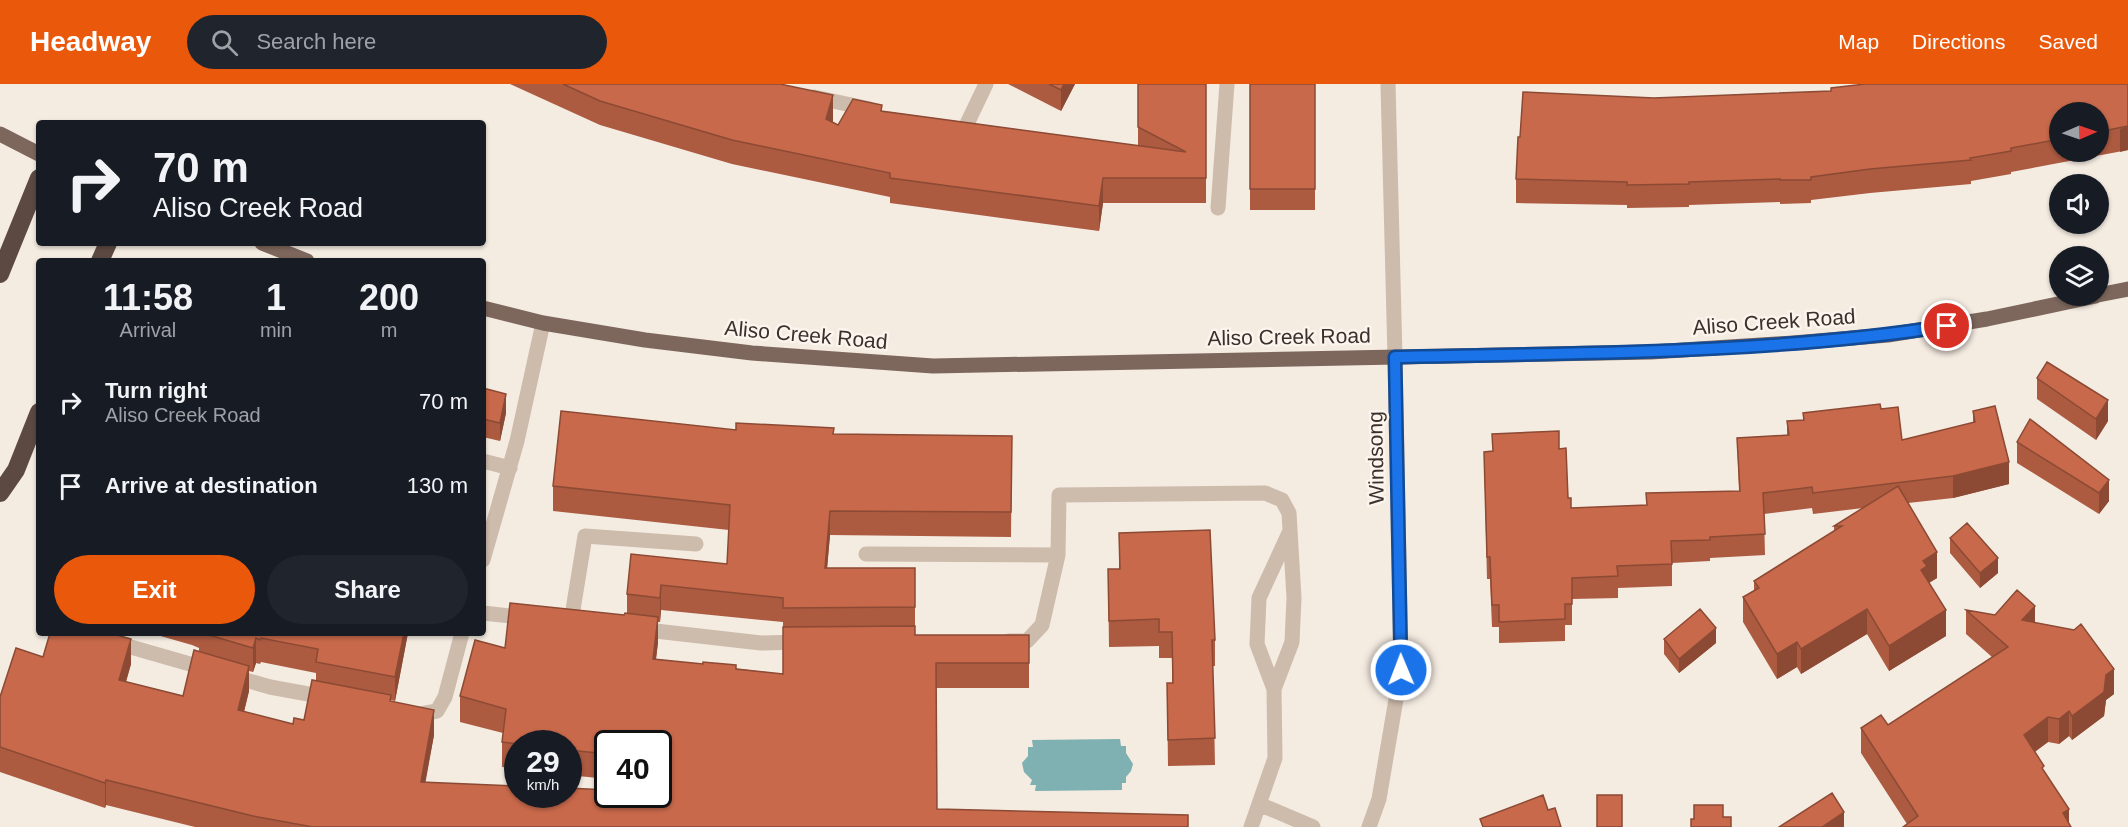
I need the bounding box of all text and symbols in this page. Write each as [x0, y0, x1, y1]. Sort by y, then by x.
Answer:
search box [187, 15, 607, 69]
text: Headway [30, 26, 151, 57]
icon: search [208, 26, 241, 59]
text: Search here [256, 29, 376, 54]
text: Map [1838, 30, 1879, 53]
text: Directions [1912, 30, 2005, 53]
text: Saved [2038, 30, 2098, 53]
north arrow [2049, 102, 2109, 162]
map controls [2049, 102, 2109, 306]
icon: right [54, 144, 132, 222]
text: 70 m [153, 144, 249, 191]
button: sound [2049, 174, 2109, 234]
text: Aliso Creek Road [153, 193, 363, 223]
button: layers [2049, 246, 2109, 306]
text: 11:58 [103, 277, 193, 318]
text: 1 [266, 277, 286, 318]
text: 200 [359, 277, 419, 318]
pin [1921, 300, 1972, 351]
street label: Aliso Creek Road [1692, 304, 1856, 339]
icon: arrive [1930, 309, 1963, 342]
street label: Aliso Creek Road [724, 316, 888, 353]
text: Arrival [120, 319, 176, 341]
text: min [260, 319, 292, 341]
text: m [381, 319, 397, 341]
street label: Aliso Creek Road [1207, 324, 1371, 349]
text: Turn right [105, 378, 207, 403]
icon: right [54, 386, 87, 419]
text: 70 m [419, 389, 468, 414]
text: Aliso Creek Road [105, 404, 261, 426]
street label: Windsong [1363, 411, 1388, 505]
icon: arrive [54, 470, 87, 503]
text: Arrive at destination [105, 473, 318, 498]
text: 130 m [407, 473, 468, 498]
button: Exit [54, 555, 255, 624]
button: Share [267, 555, 468, 624]
position arrow [1369, 638, 1433, 702]
speed limit sign: 40 [594, 730, 672, 808]
text: 29 [526, 745, 560, 778]
text: km/h [527, 776, 559, 793]

